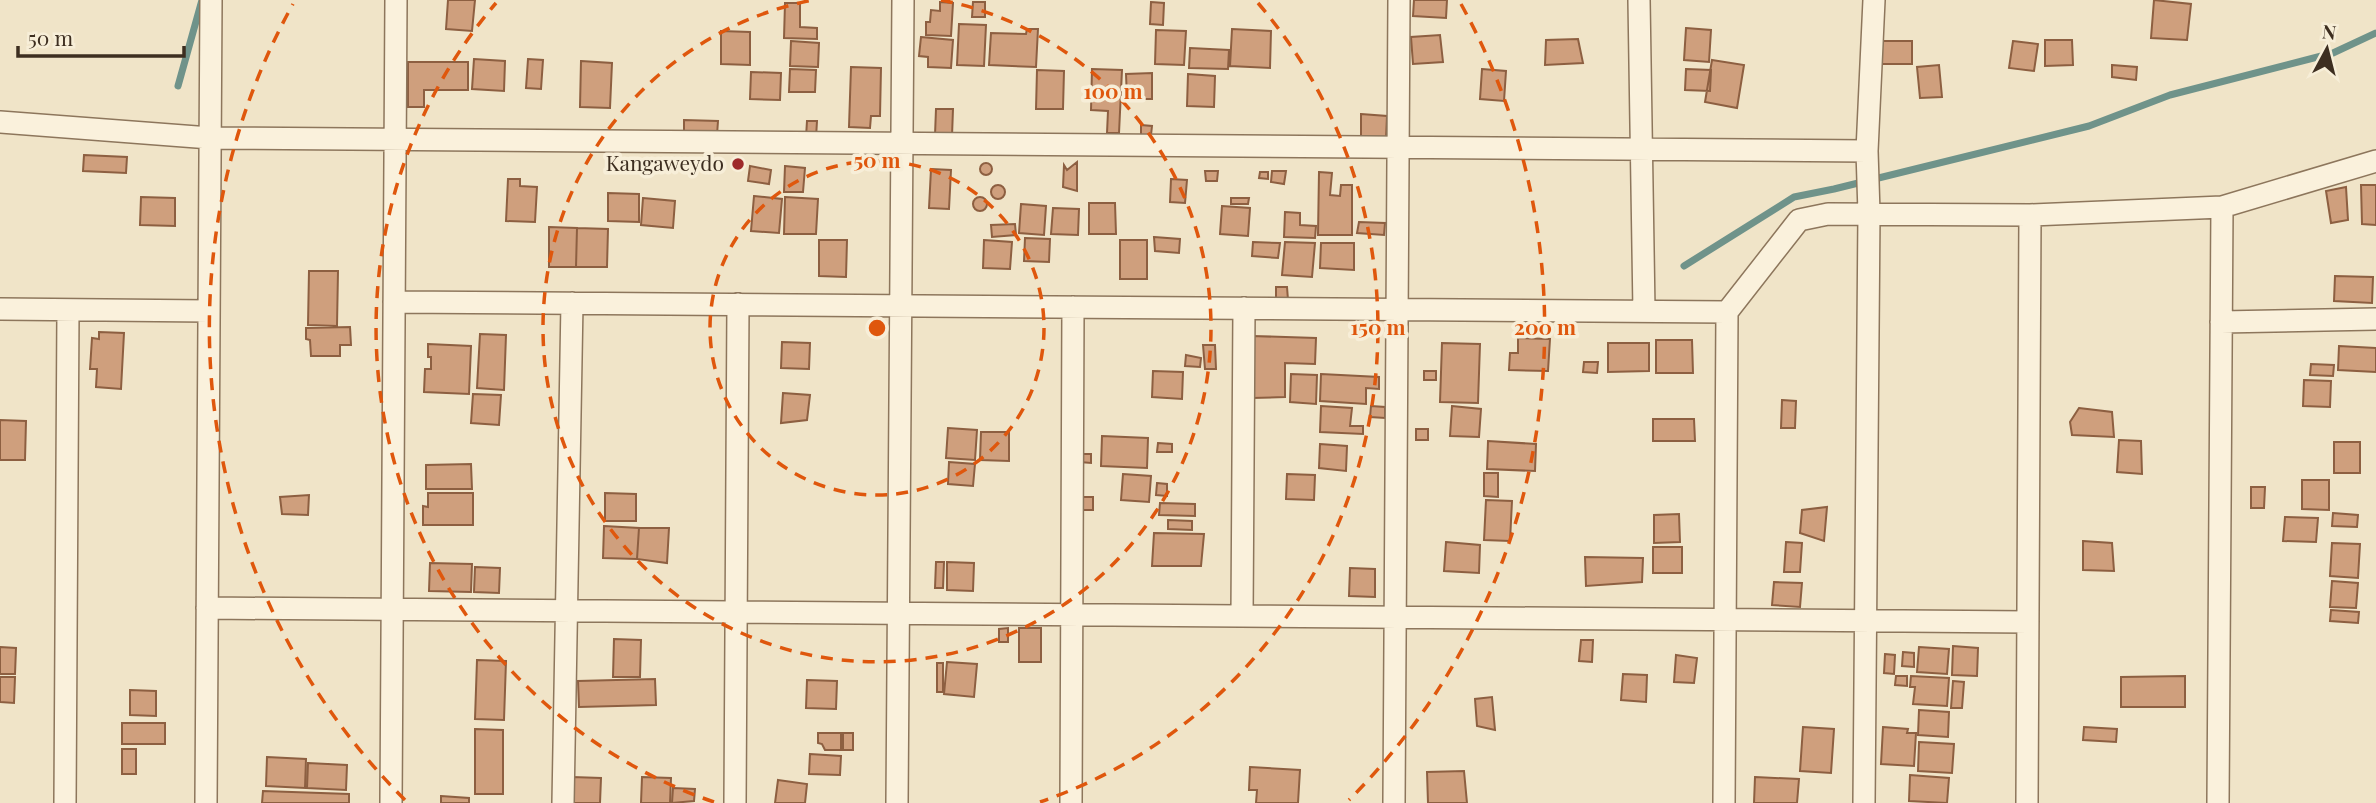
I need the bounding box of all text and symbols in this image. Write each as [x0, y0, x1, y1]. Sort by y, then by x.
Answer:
scale bar [18, 14, 184, 58]
north arrow [2292, 14, 2362, 84]
text: N [2321, 17, 2338, 45]
text: 50 m [28, 23, 74, 51]
text: 100 m [1083, 76, 1143, 104]
text: 50 m [853, 145, 901, 173]
place label: Kangaweydo [606, 148, 724, 176]
marker: Kangaweydo [730, 156, 746, 172]
text: 150 m [1351, 312, 1405, 340]
text: 200 m [1514, 312, 1576, 340]
centre of rings [865, 316, 889, 340]

